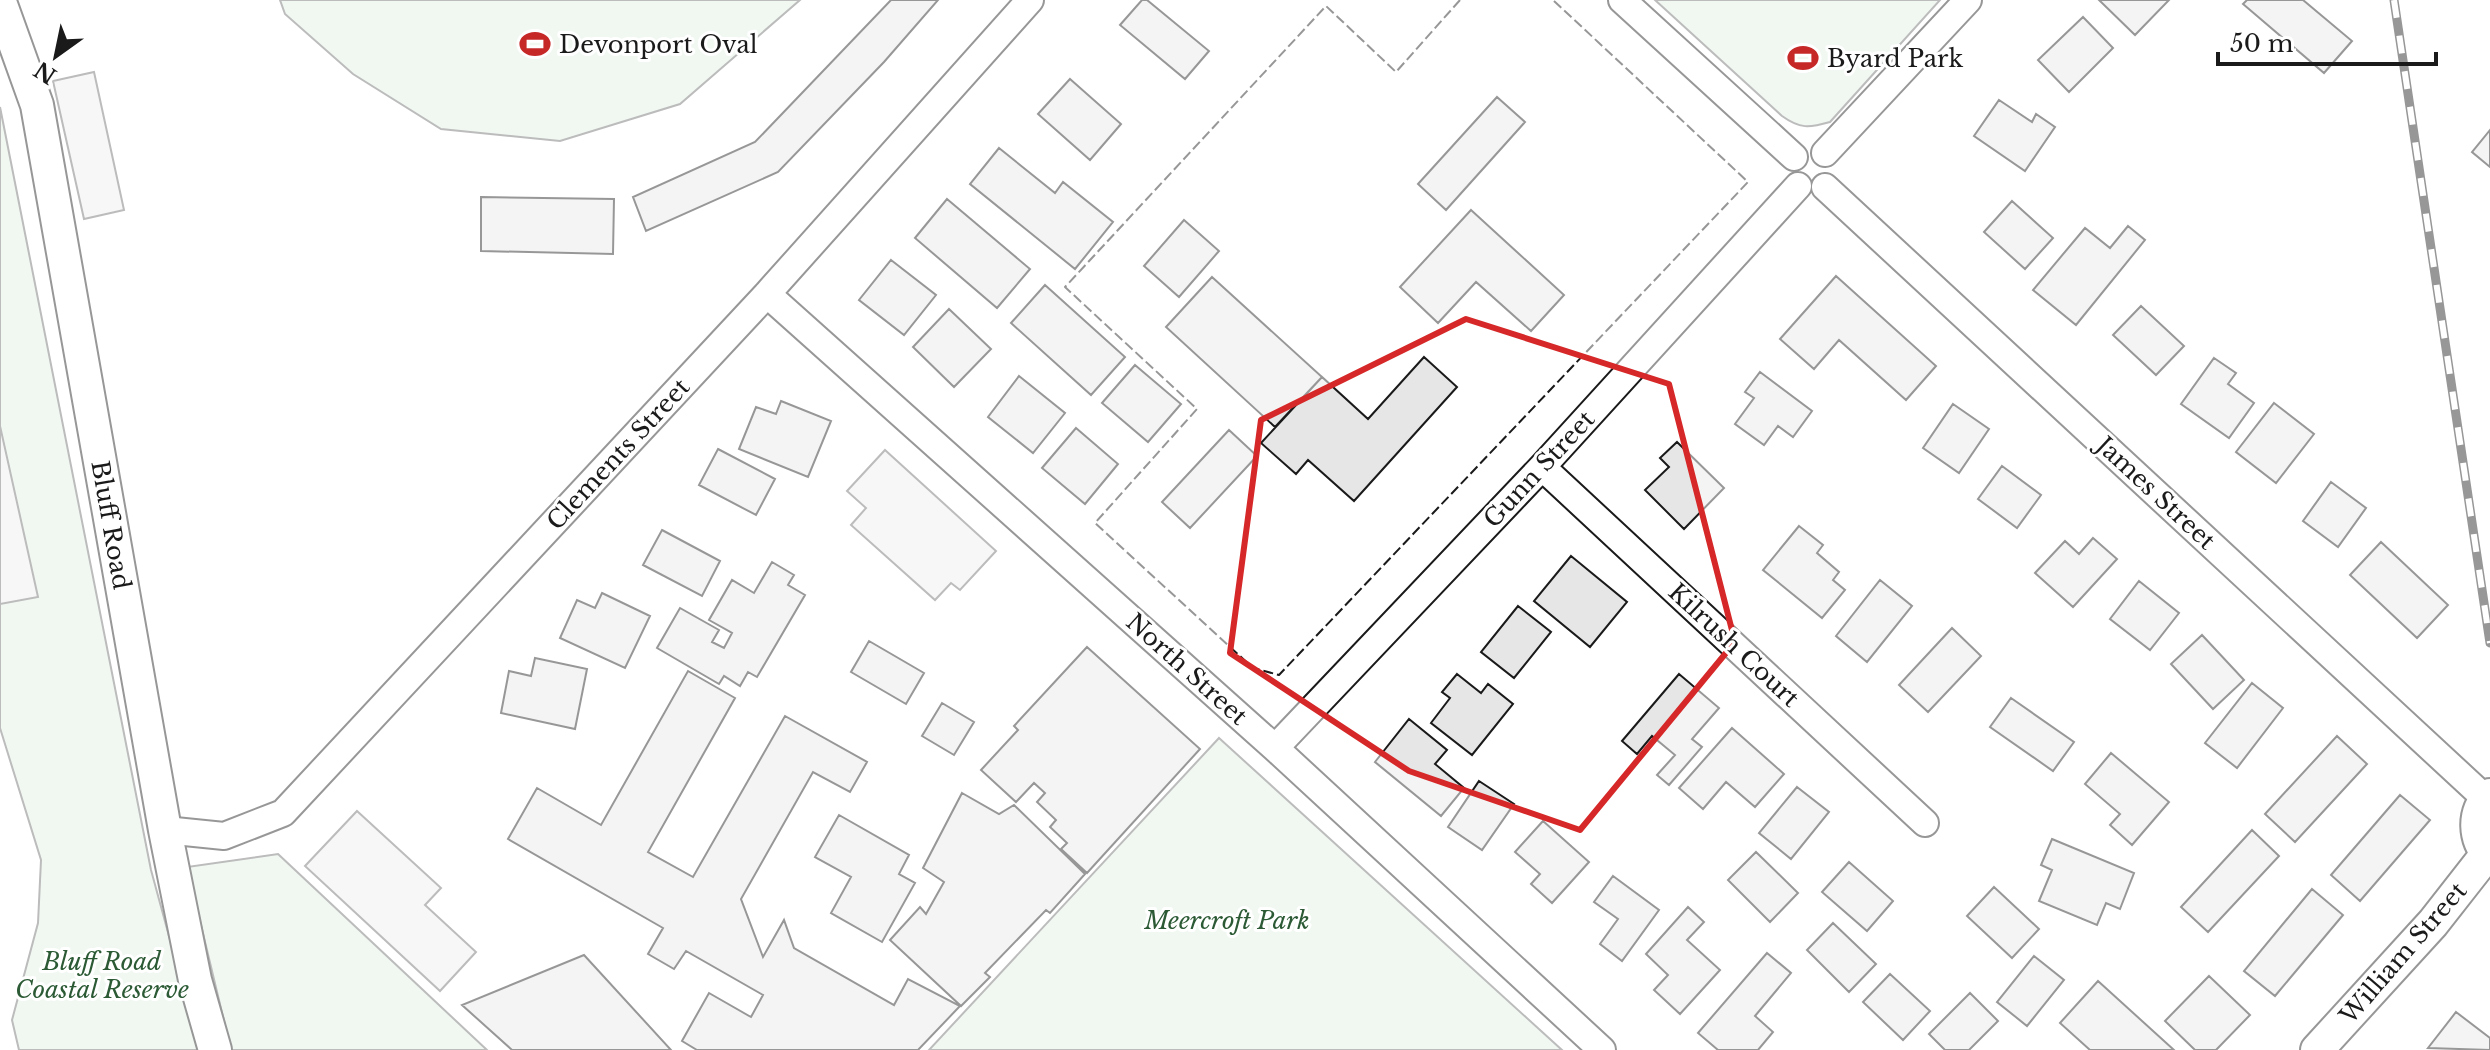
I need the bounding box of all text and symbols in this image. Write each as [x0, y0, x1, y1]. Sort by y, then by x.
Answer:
north arrow [16, 16, 96, 96]
scale bar [2218, 16, 2436, 66]
sports icon: Devonport Oval [518, 27, 552, 61]
text: 50 m [2230, 29, 2294, 58]
place label: Devonport Oval [559, 30, 758, 59]
sports icon: Byard Park [1786, 41, 1820, 75]
place label: Byard Park [1827, 44, 1964, 73]
text: N [29, 55, 61, 89]
street label: Clements Street [541, 372, 695, 536]
street label: Gunn Street [1478, 405, 1600, 533]
street label: James Street [2089, 429, 2221, 555]
street label: Bluff Road [85, 458, 137, 592]
street label: Kilrush Court [1663, 577, 1805, 713]
street label: North Street [1121, 607, 1253, 731]
street label: William Street [2333, 876, 2472, 1030]
park label: Meercroft Park [1143, 906, 1310, 935]
park label: Bluff Road Coastal Reserve [15, 947, 189, 1004]

